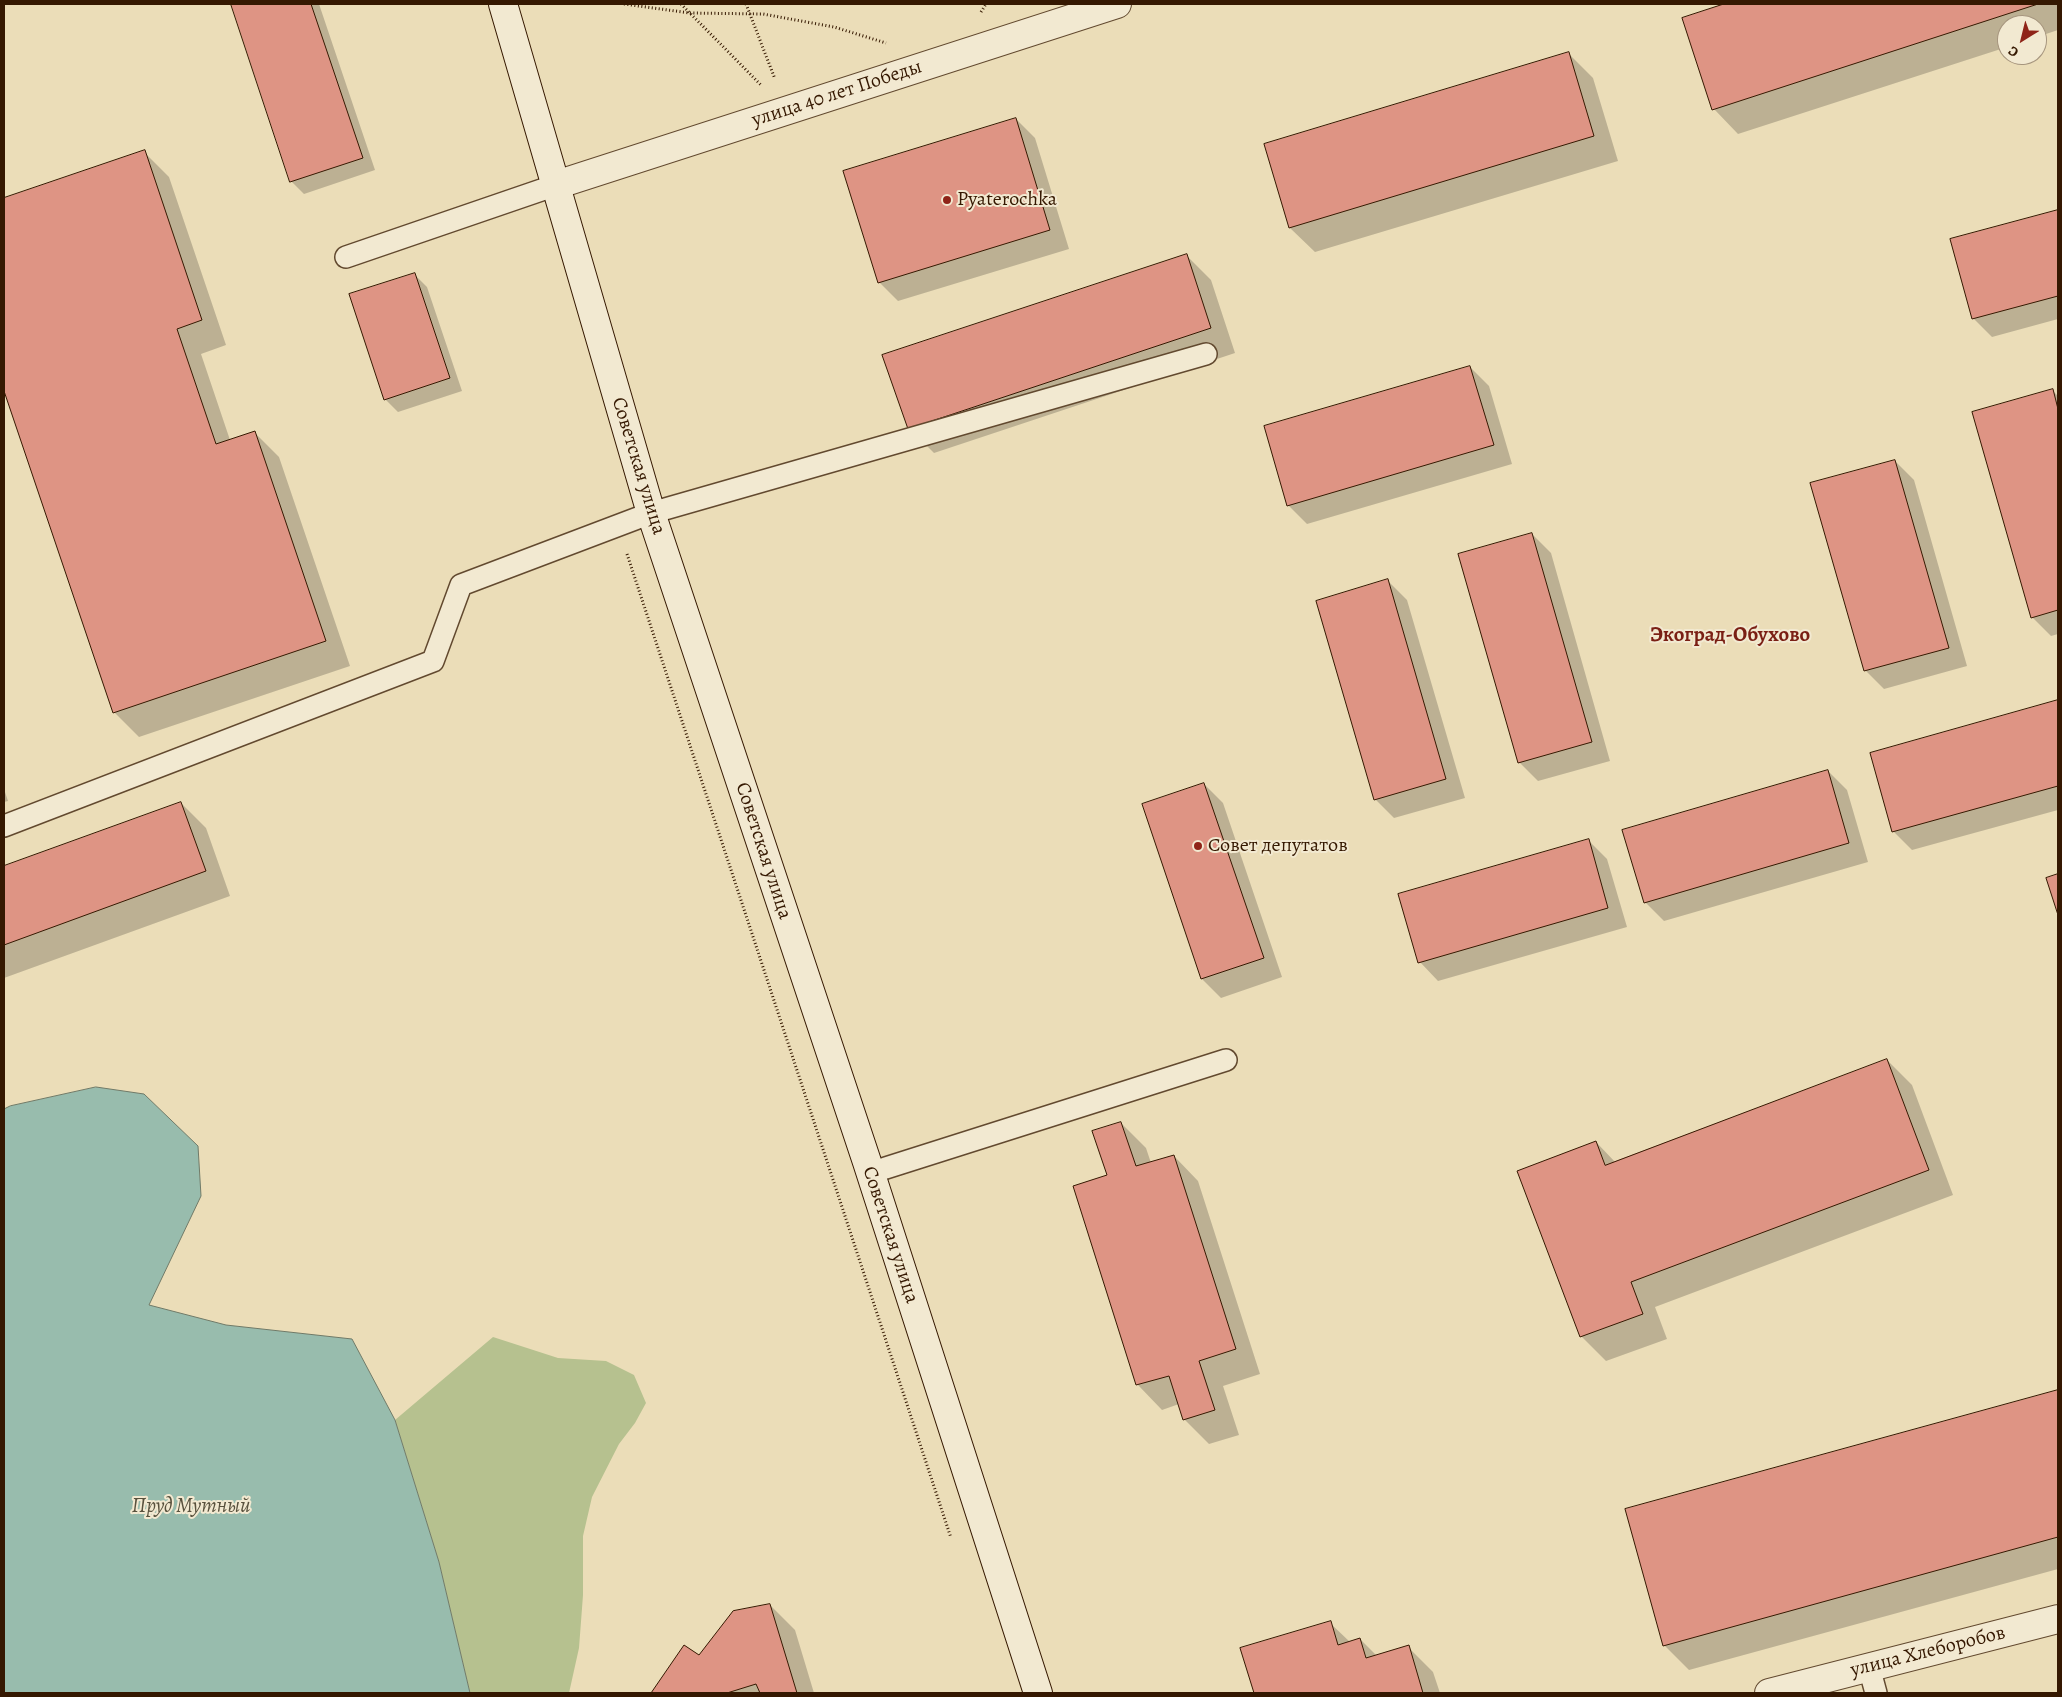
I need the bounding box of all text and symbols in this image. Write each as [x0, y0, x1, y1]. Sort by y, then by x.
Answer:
north arrow [1997, 15, 2047, 65]
text: С [2004, 42, 2023, 62]
street label: улица 40 лет Победы [749, 55, 925, 133]
place label: Pyaterochka [957, 188, 1057, 212]
marker: Pyaterochka [941, 194, 953, 206]
street label: Советская улица [606, 394, 670, 538]
district label: Экоград-Обухово [1650, 623, 1810, 649]
street label: Советская улица [730, 780, 796, 922]
place label: Совет депутатов [1208, 834, 1348, 858]
marker: Совет депутатов [1192, 840, 1204, 852]
street label: Советская улица [857, 1164, 923, 1306]
water label: Пруд Мутный [132, 1494, 250, 1520]
street label: улица Хлеборобов [1848, 1621, 2008, 1683]

